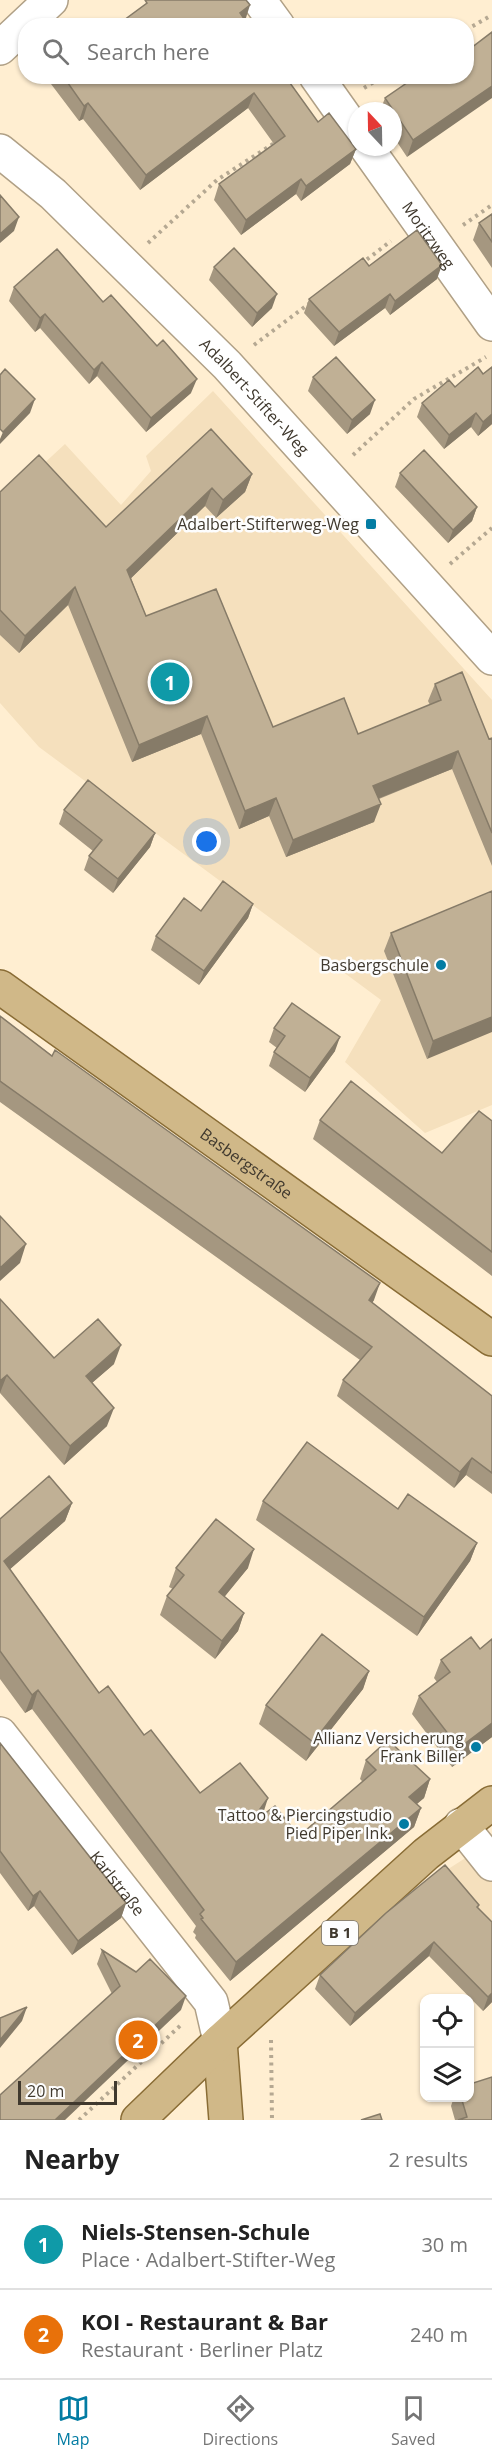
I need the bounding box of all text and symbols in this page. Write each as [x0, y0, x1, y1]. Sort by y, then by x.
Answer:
search box [18, 18, 474, 84]
icon: search [39, 35, 72, 68]
text: Search here [87, 36, 210, 66]
north arrow [348, 102, 402, 156]
street label: Moritzweg [397, 197, 460, 273]
street label: Adalbert-Stifter-Weg [195, 333, 314, 460]
place label: Adalbert-Stifterweg-Weg [177, 513, 359, 535]
marker: Adalbert-Stifterweg-Weg [364, 517, 378, 531]
pin: 1 [150, 660, 190, 704]
your location [192, 827, 221, 856]
place label: Basbergschule [320, 954, 429, 976]
marker: Basbergschule [434, 958, 448, 972]
street label: Basbergstraße [196, 1123, 297, 1204]
place label: Allianz Versicherung Frank Biller [313, 1727, 464, 1767]
marker: Allianz Versicherung Frank Biller [469, 1740, 483, 1754]
place label: Tattoo & Piercingstudio Pied Piper Ink. [218, 1804, 392, 1844]
marker: Tattoo & Piercingstudio Pied Piper Ink. [397, 1817, 411, 1831]
street label: Karlstraße [85, 1846, 150, 1920]
road number: B 1 [322, 1921, 358, 1945]
map controls [420, 1994, 474, 2102]
button: locate [420, 1994, 474, 2048]
pin: 2 [118, 2018, 158, 2062]
button: layers [420, 2048, 474, 2102]
scale bar [18, 2078, 117, 2106]
text: 20 m [27, 2080, 64, 2102]
text: Nearby [24, 2141, 119, 2177]
text: 2 results [388, 2146, 468, 2173]
text: Niels-Stensen-Schule [81, 2216, 310, 2246]
text: 1 [38, 2231, 49, 2258]
text: 30 m [421, 2231, 468, 2258]
text: Place · Adalbert-Stifter-Weg [81, 2246, 335, 2273]
text: KOI - Restaurant & Bar [81, 2306, 328, 2336]
text: 2 [38, 2321, 49, 2348]
text: 240 m [410, 2321, 468, 2348]
text: Restaurant · Berliner Platz [81, 2336, 323, 2363]
tab: Map [56, 2392, 90, 2450]
tab: Directions [202, 2392, 278, 2450]
tab: Saved [391, 2392, 436, 2450]

